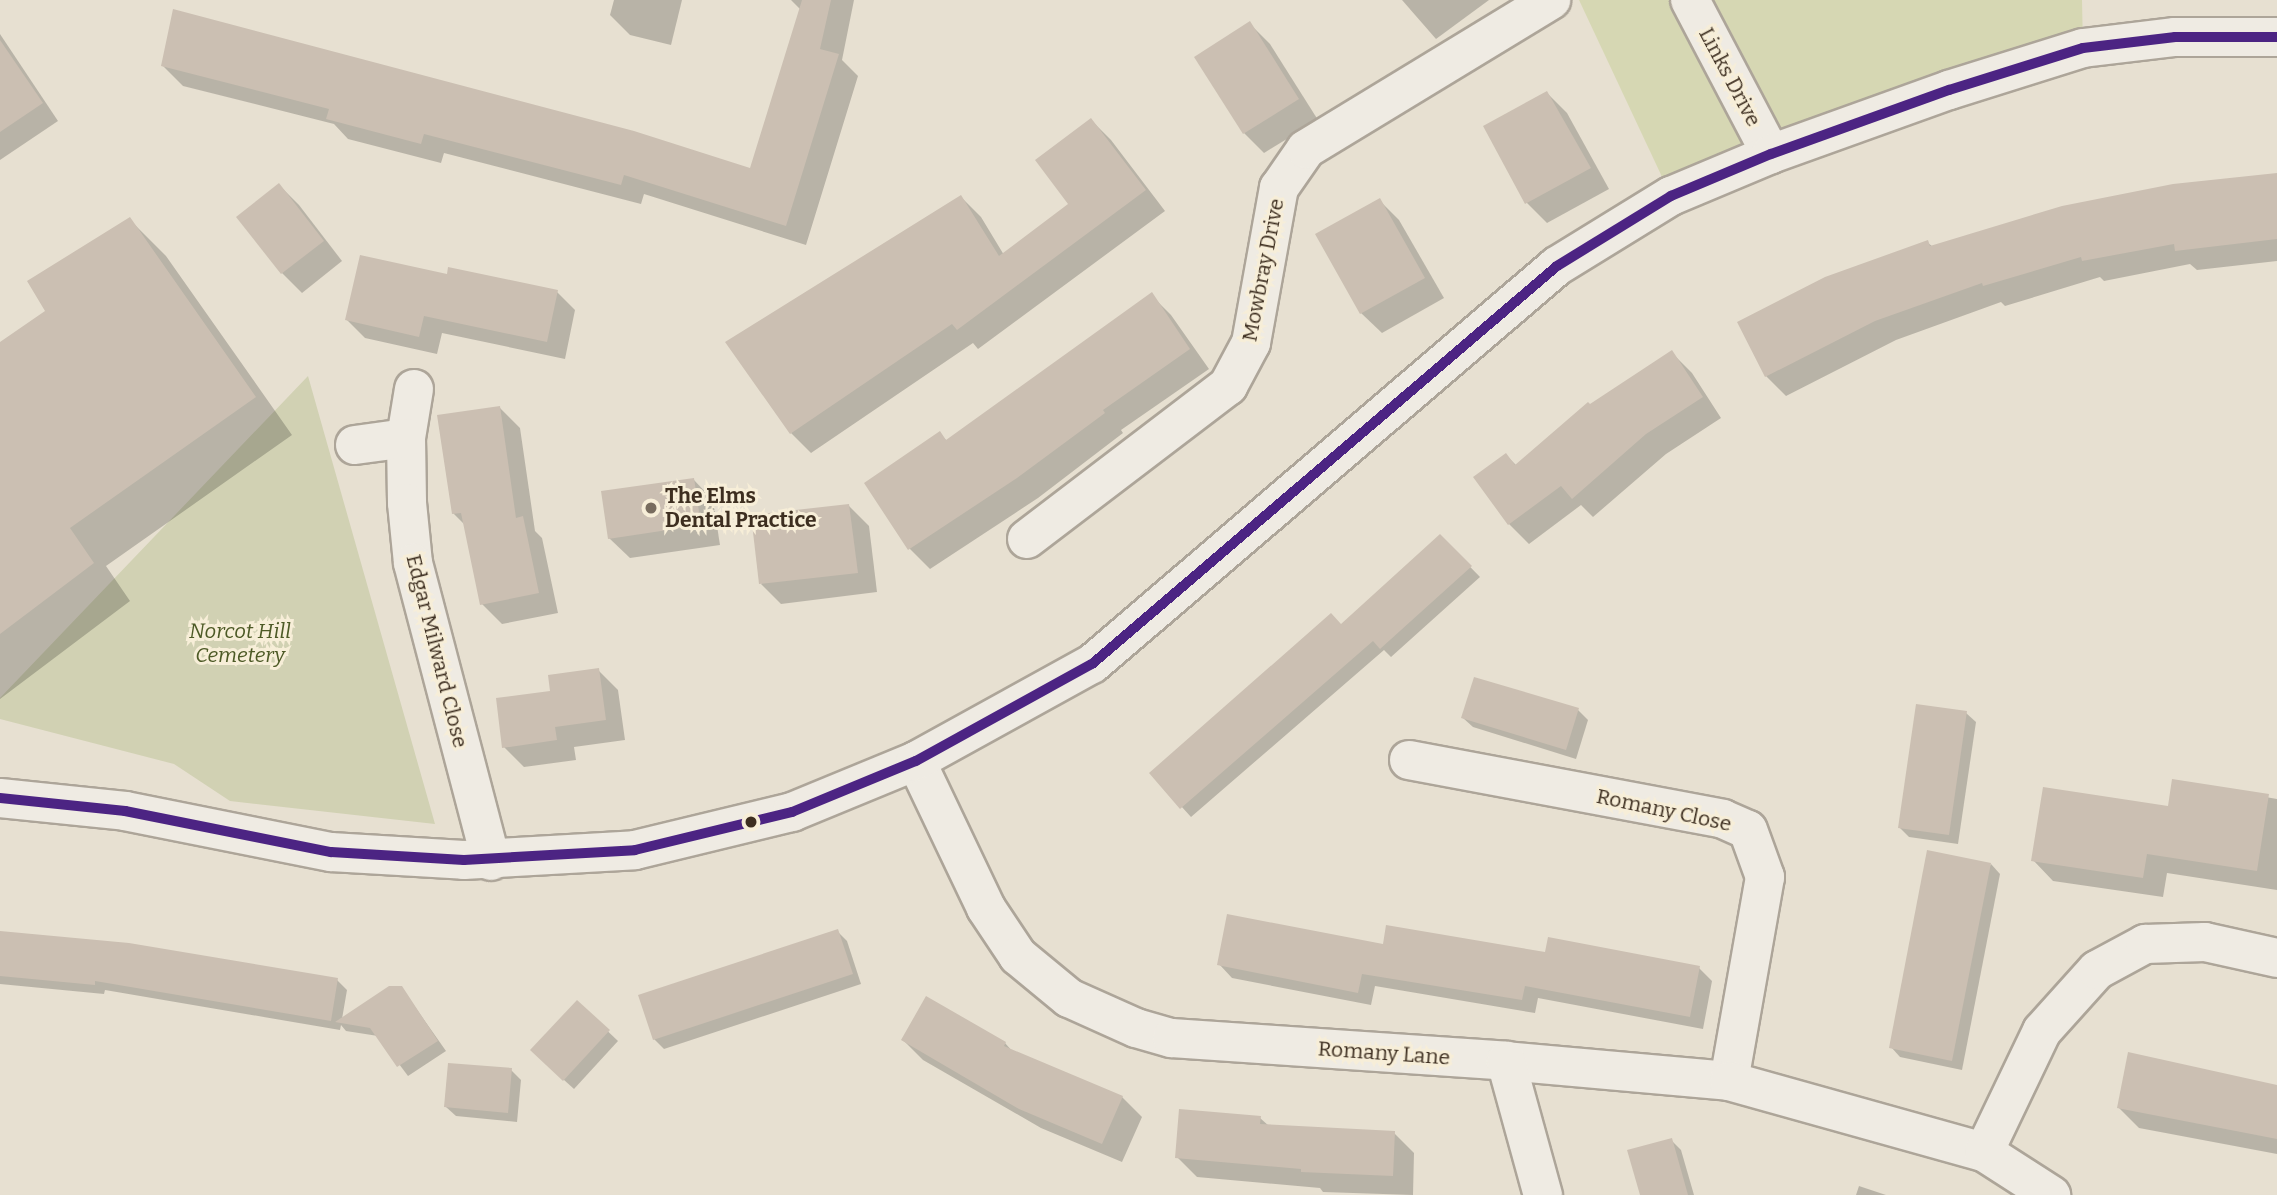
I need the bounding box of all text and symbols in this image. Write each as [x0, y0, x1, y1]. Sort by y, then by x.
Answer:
street label: Links Drive [1694, 23, 1766, 131]
street label: Mowbray Drive [1237, 196, 1289, 344]
place label: The Elms Dental Practice [665, 483, 816, 533]
marker: The Elms Dental Practice [643, 500, 659, 516]
street label: Edgar Milward Close [401, 552, 473, 750]
park label: Norcot Hill Cemetery [189, 618, 291, 668]
street label: Romany Close [1594, 783, 1734, 837]
unlabelled marker [744, 815, 758, 829]
street label: Romany Lane [1317, 1036, 1451, 1070]

